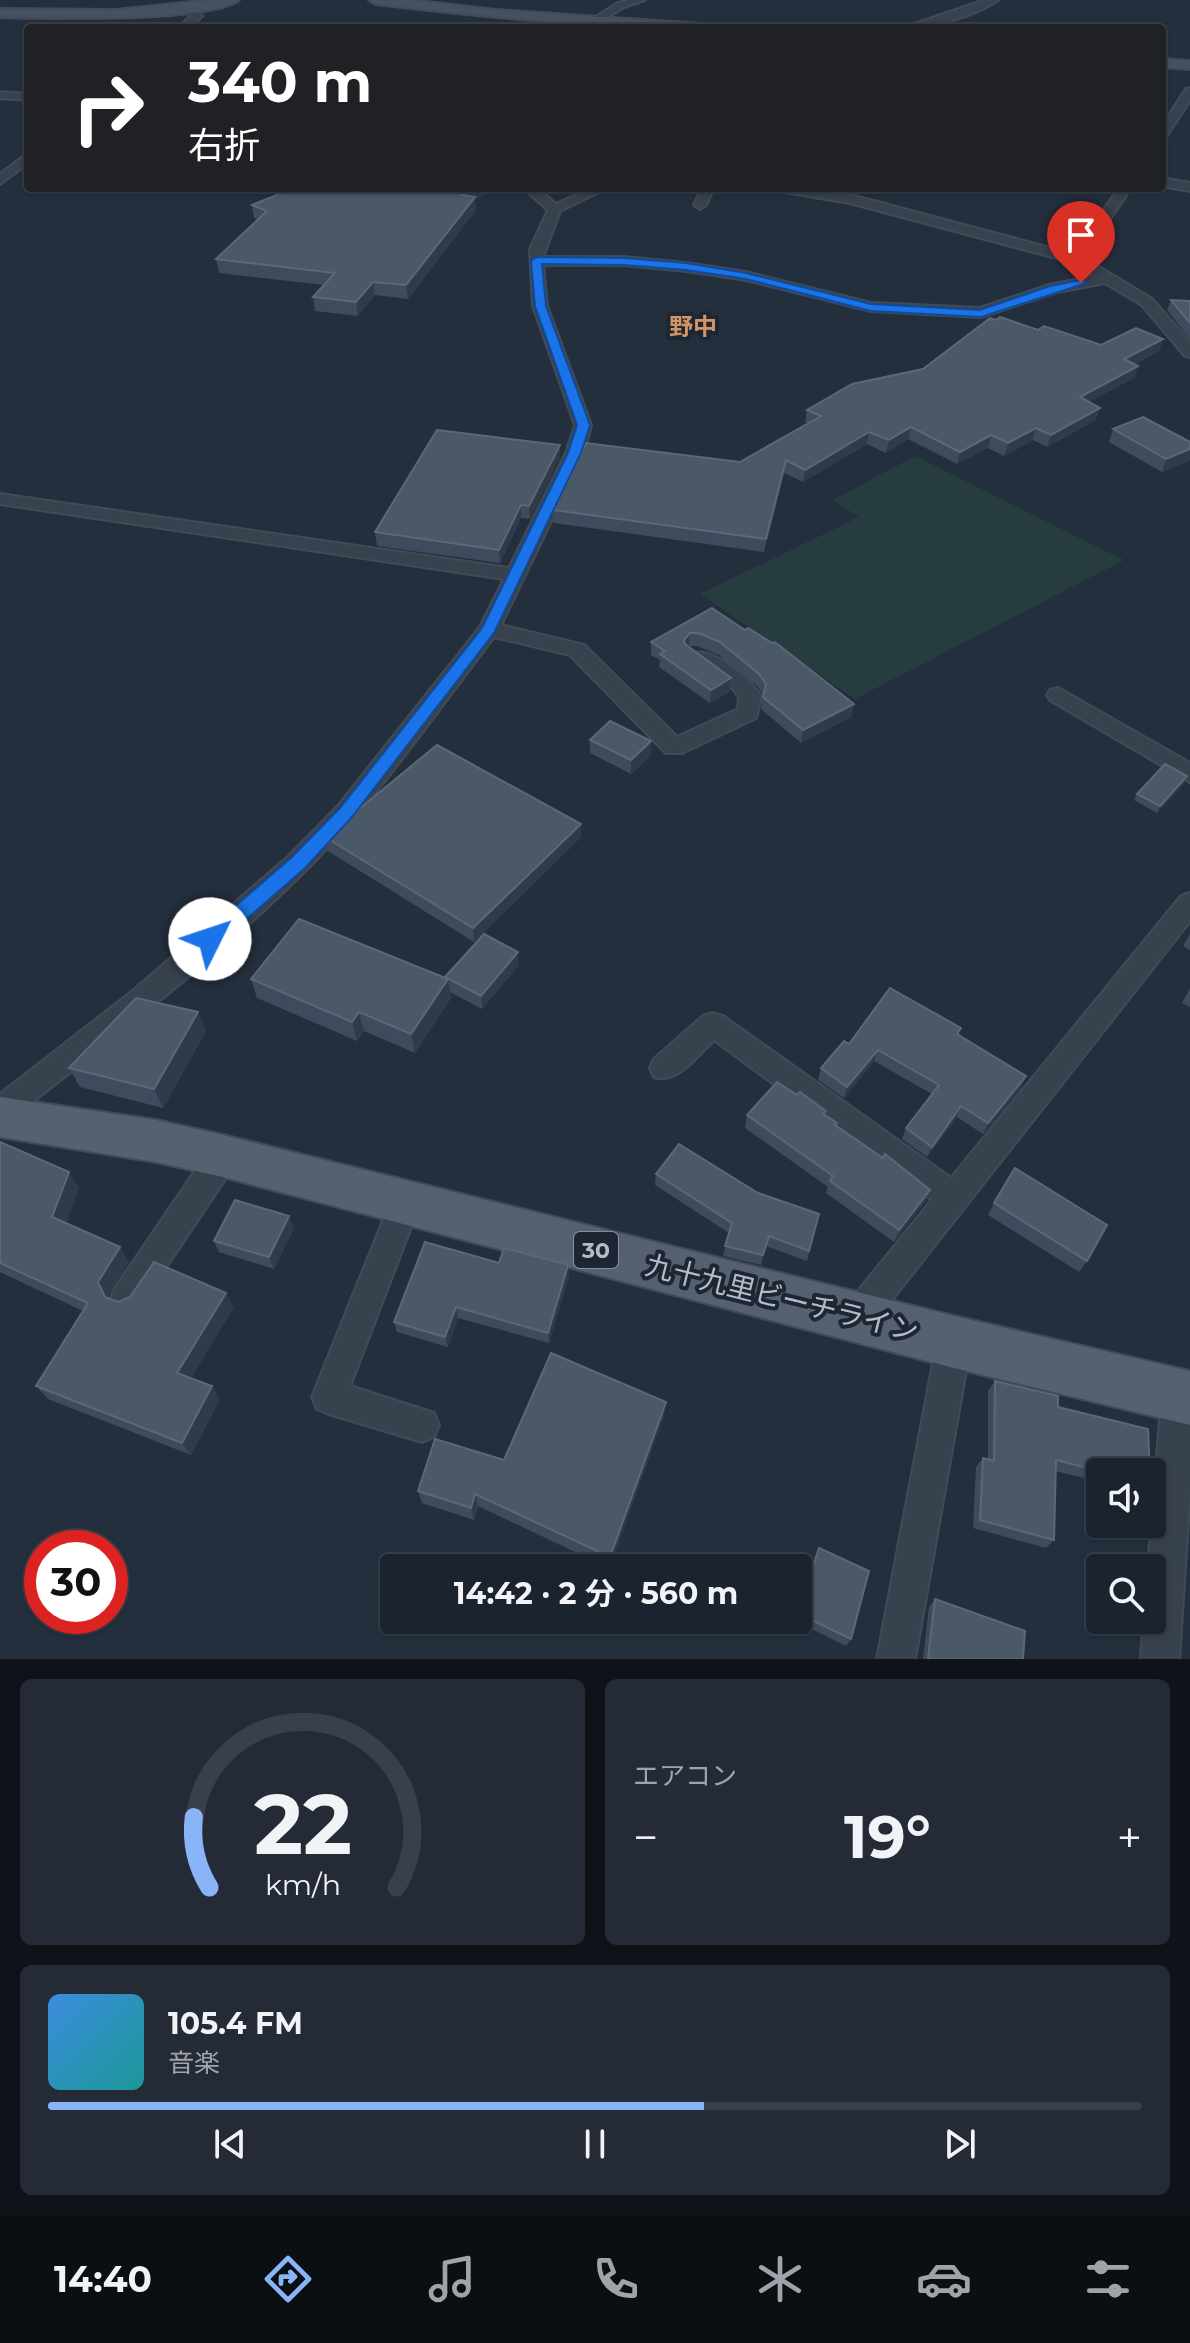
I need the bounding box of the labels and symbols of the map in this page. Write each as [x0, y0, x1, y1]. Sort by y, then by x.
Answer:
pin [1047, 201, 1115, 283]
district label: 野中 [669, 312, 717, 341]
position arrow [168, 897, 252, 981]
road number: 30 [574, 1232, 618, 1268]
street label: 九十九里ビーチライン [642, 1248, 922, 1348]
speed limit sign: 30 [24, 1530, 128, 1634]

